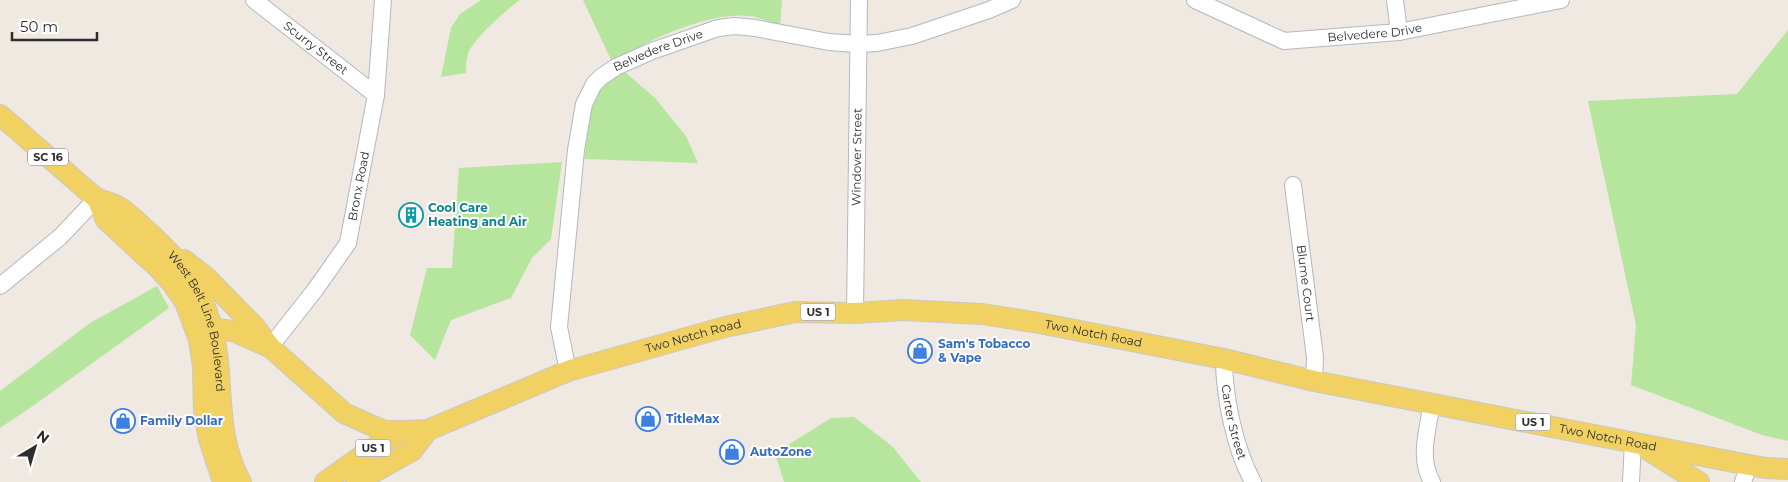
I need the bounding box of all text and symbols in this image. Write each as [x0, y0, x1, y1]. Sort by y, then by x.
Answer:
scale bar [12, 10, 98, 42]
text: 50 m [20, 17, 58, 36]
street label: Scurry Street [281, 18, 351, 77]
street label: Belvedere Drive [1327, 20, 1423, 45]
street label: Belvedere Drive [611, 26, 705, 74]
street label: Windover Street [848, 108, 865, 206]
road number: SC 16 [28, 148, 68, 166]
street label: Bronx Road [344, 150, 372, 222]
place label: Cool Care Heating and Air [428, 200, 527, 229]
building icon: Cool Care Heating and Air [398, 202, 424, 228]
street label: Blume Court [1294, 244, 1318, 323]
street label: West Belt Line Boulevard [165, 248, 228, 392]
road number: US 1 [800, 304, 836, 320]
street label: Two Notch Road [643, 316, 742, 356]
street label: Two Notch Road [1044, 316, 1143, 350]
place label: Sam's Tobacco & Vape [938, 336, 1030, 365]
shop icon: Sam's Tobacco & Vape [907, 338, 933, 364]
street label: Carter Street [1218, 384, 1250, 462]
shop icon: TitleMax [635, 406, 661, 432]
shop icon: Family Dollar [110, 408, 136, 434]
place label: TitleMax [666, 411, 720, 426]
place label: Family Dollar [140, 413, 223, 428]
road number: US 1 [1516, 414, 1550, 431]
street label: Two Notch Road [1558, 421, 1658, 454]
north arrow [10, 422, 60, 472]
text: N [33, 426, 53, 447]
road number: US 1 [356, 439, 390, 456]
shop icon: AutoZone [719, 439, 745, 465]
place label: AutoZone [749, 444, 812, 459]

